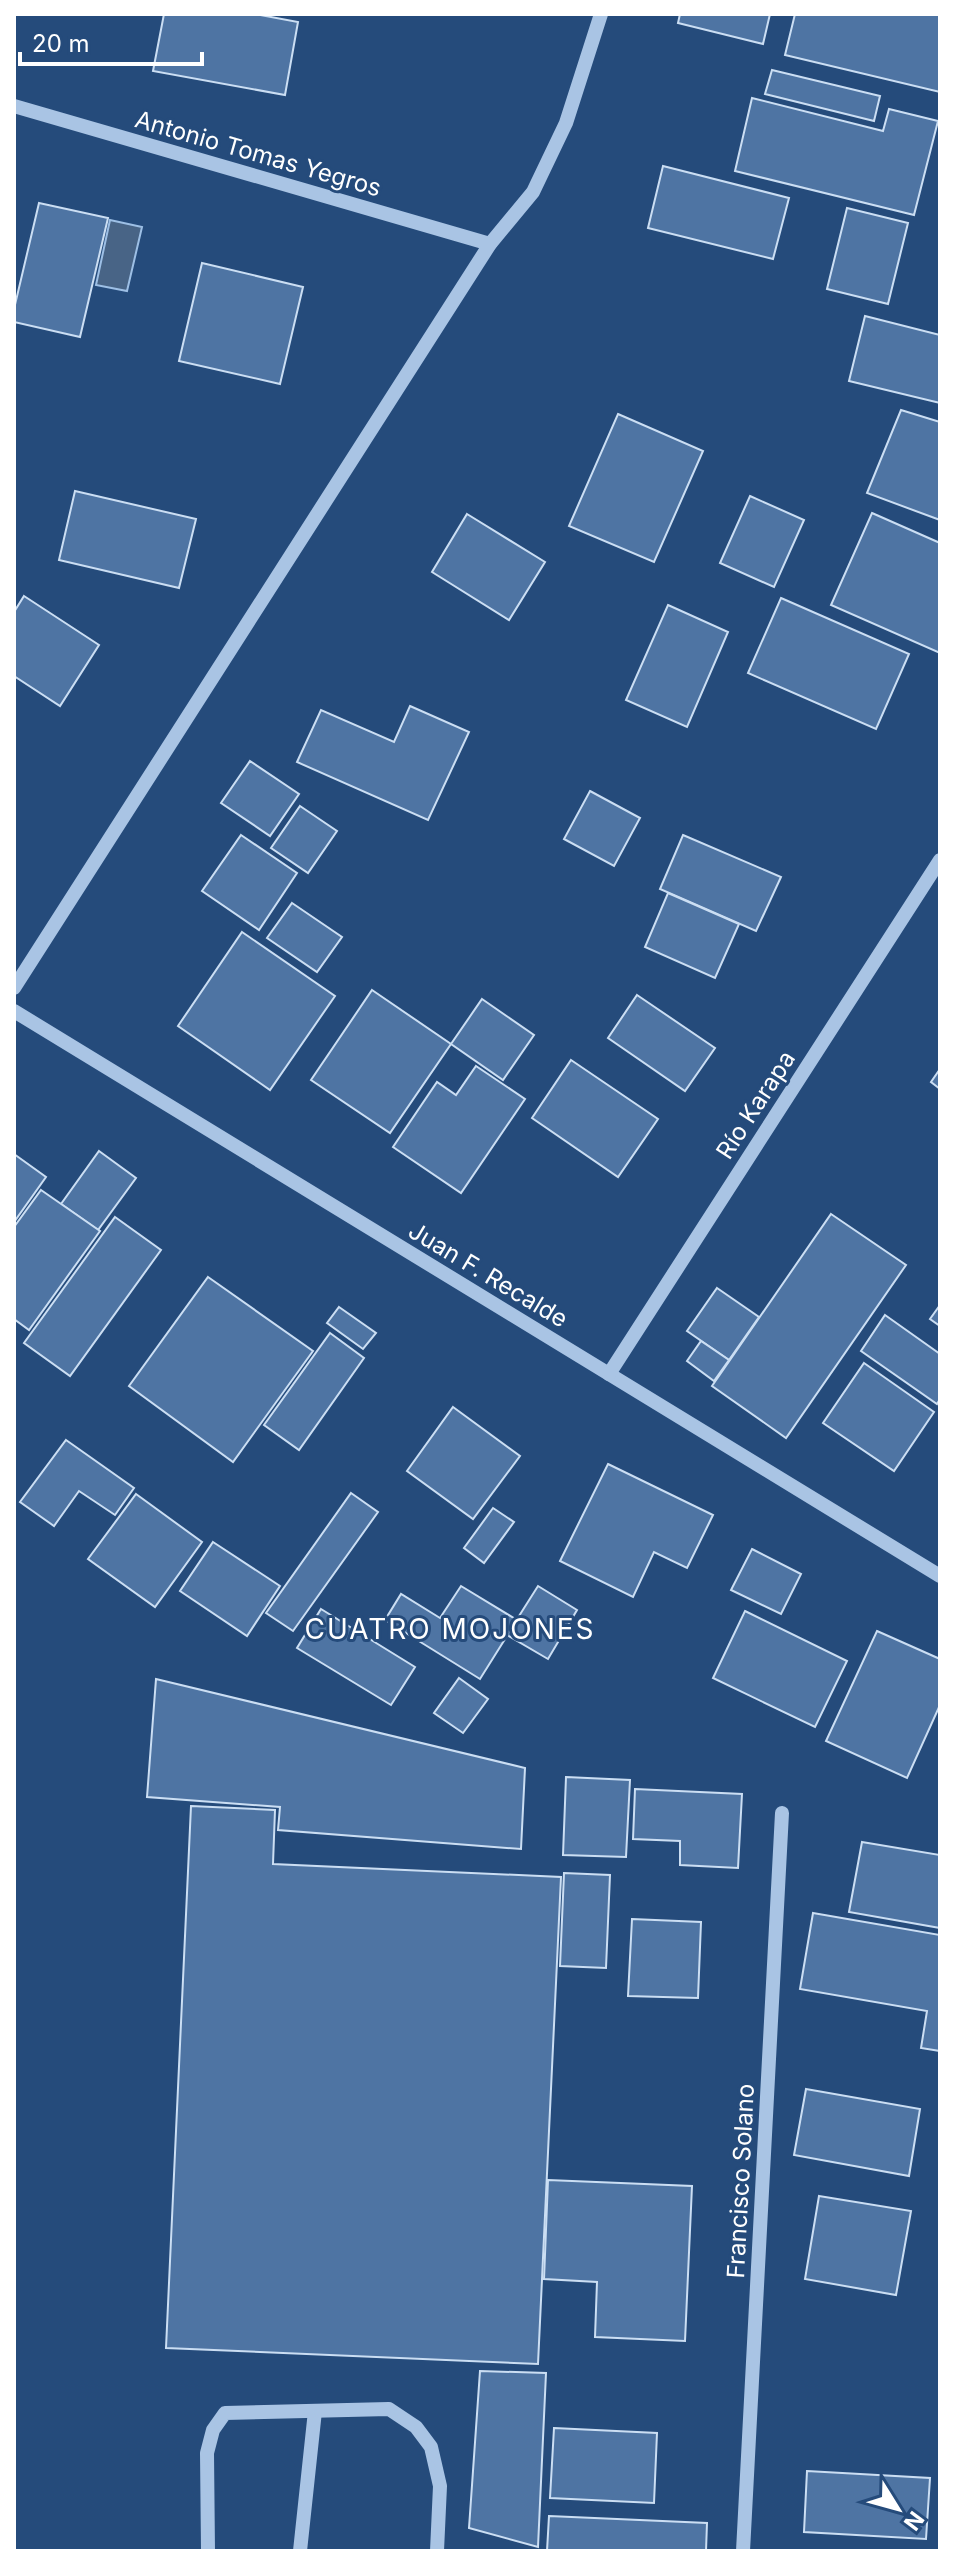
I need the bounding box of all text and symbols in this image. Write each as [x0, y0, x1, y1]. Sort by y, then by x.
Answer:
scale bar [20, 16, 202, 66]
text: 20 m [32, 29, 90, 58]
street label: Antonio Tomas Yegros [132, 104, 385, 203]
street label: Río Karapa [710, 1045, 801, 1164]
street label: Juan F. Recalde [404, 1216, 573, 1333]
district label: CUATRO MOJONES [304, 1612, 596, 1646]
street label: Francisco Solano [721, 2083, 760, 2279]
north arrow [858, 2469, 938, 2549]
text: N [899, 2507, 929, 2536]

